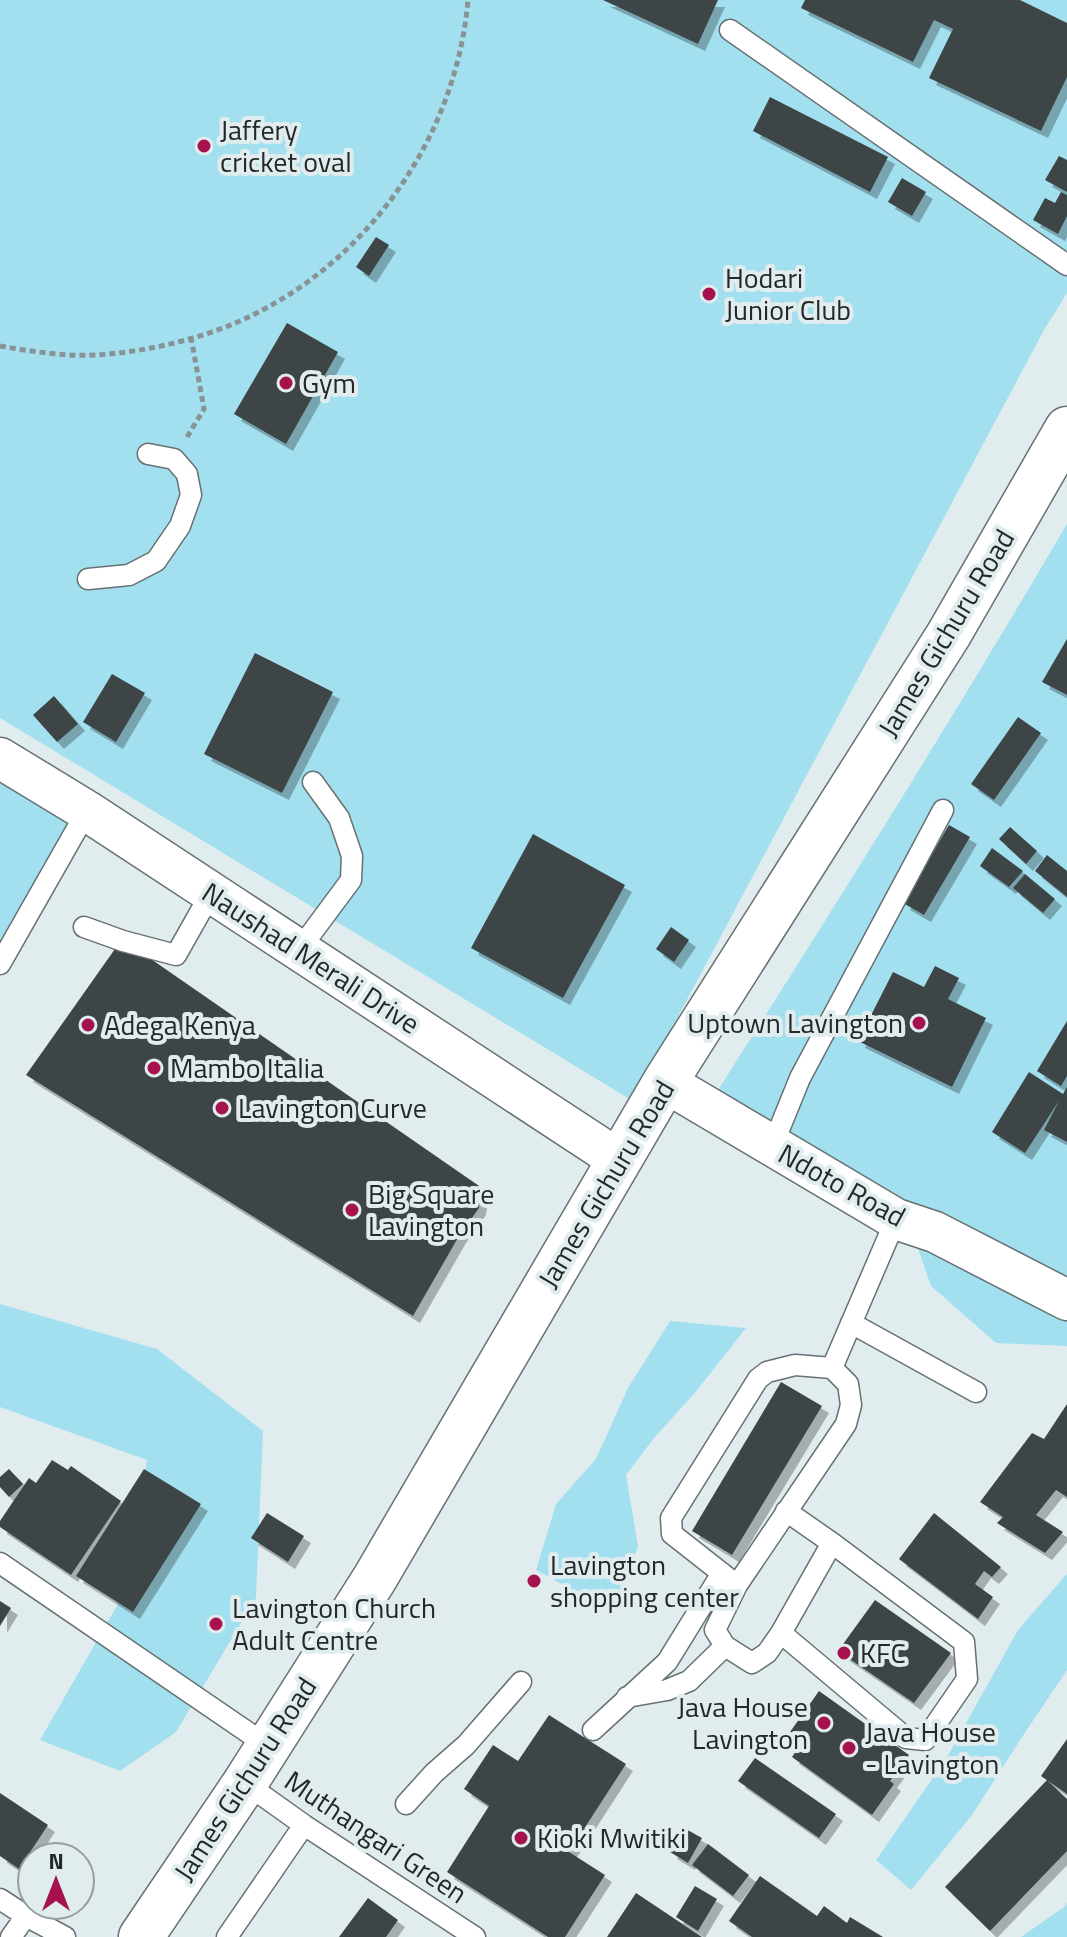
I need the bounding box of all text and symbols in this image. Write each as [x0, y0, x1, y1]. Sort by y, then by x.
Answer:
place label: Jaffery cricket oval [220, 108, 352, 183]
marker: Jaffery cricket oval [195, 137, 213, 155]
place label: Hodari Junior Club [725, 256, 851, 331]
marker: Hodari Junior Club [700, 285, 718, 303]
place label: Gym [302, 361, 356, 404]
marker: Gym [277, 374, 295, 392]
street label: James Gichuru Road [866, 521, 1025, 745]
street label: Naushad Merali Drive [194, 871, 429, 1044]
place label: Uptown Lavington [687, 1001, 903, 1044]
place label: Adega Kenya [104, 1003, 256, 1046]
marker: Uptown Lavington [910, 1014, 928, 1032]
marker: Adega Kenya [79, 1016, 97, 1034]
place label: Mambo Italia [170, 1046, 324, 1089]
marker: Mambo Italia [145, 1059, 163, 1077]
street label: James Gichuru Road [526, 1072, 685, 1296]
place label: Lavington Curve [238, 1086, 427, 1129]
marker: Lavington Curve [213, 1099, 231, 1117]
street label: Ndoto Road [771, 1132, 914, 1237]
place label: Big Square Lavington [368, 1172, 494, 1247]
marker: Big Square Lavington [343, 1201, 361, 1219]
place label: Lavington shopping center [550, 1543, 739, 1618]
marker: Lavington shopping center [525, 1572, 543, 1590]
place label: Lavington Church Adult Centre [232, 1586, 436, 1661]
marker: Lavington Church Adult Centre [207, 1615, 225, 1633]
place label: KFC [860, 1631, 906, 1674]
marker: KFC [835, 1644, 853, 1662]
street label: James Gichuru Road [162, 1668, 327, 1889]
place label: Java House Lavington [677, 1685, 808, 1760]
place label: Java House - Lavington [865, 1710, 999, 1785]
marker: Java House Lavington [815, 1714, 833, 1732]
marker: Java House - Lavington [840, 1739, 858, 1757]
street label: Muthangari Green [276, 1759, 476, 1914]
place label: Kioki Mwitiki [537, 1816, 686, 1859]
marker: Kioki Mwitiki [512, 1829, 530, 1847]
north arrow [16, 1841, 96, 1921]
text: N [48, 1844, 64, 1878]

